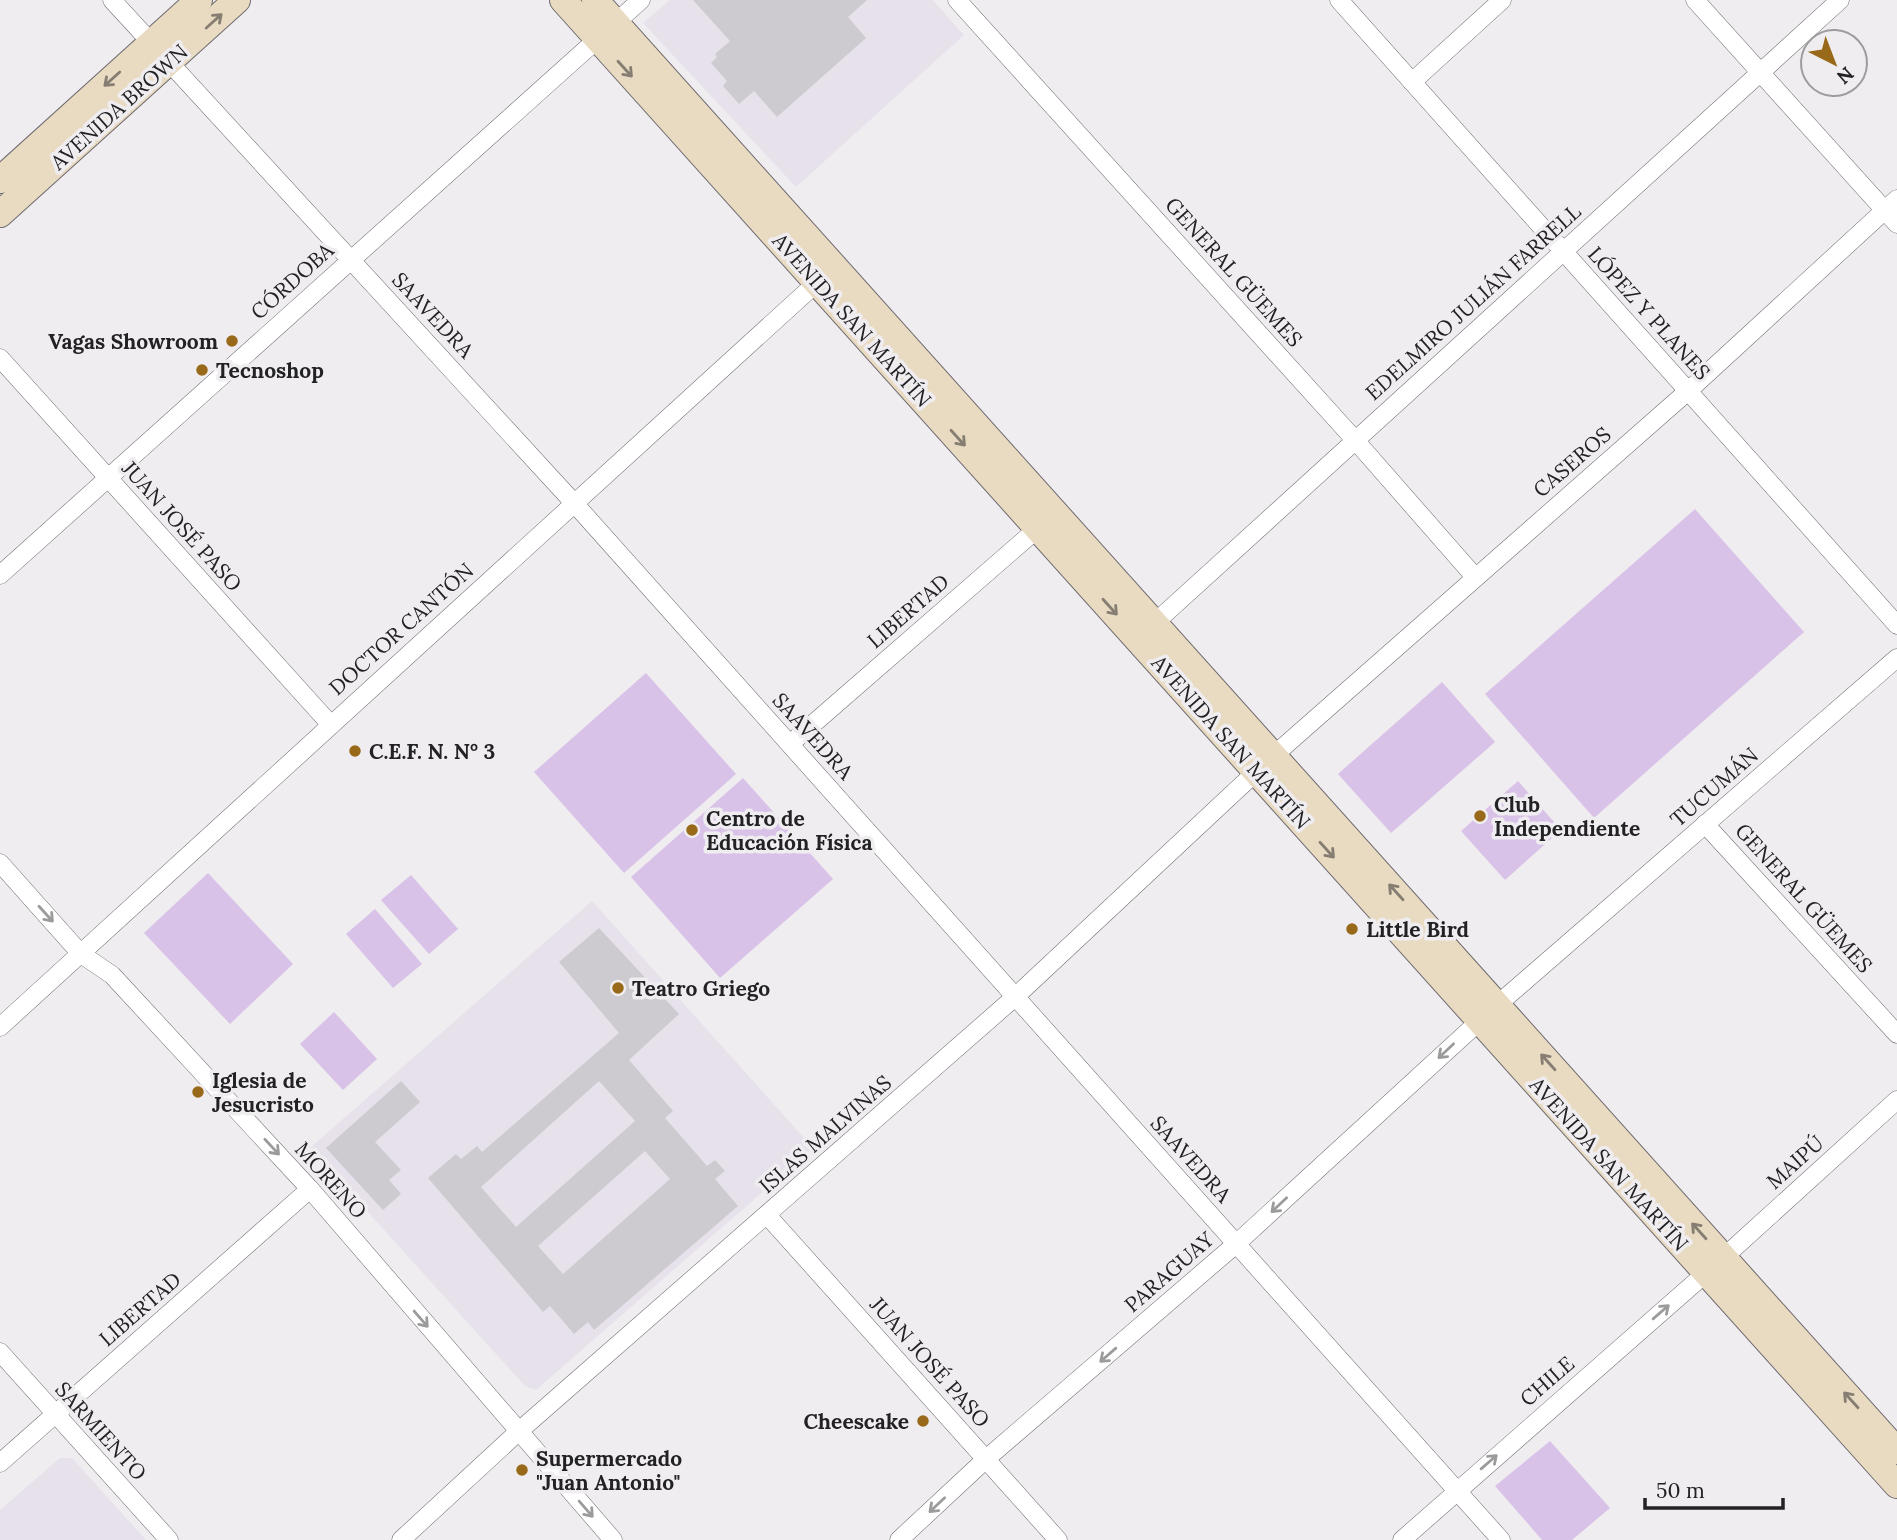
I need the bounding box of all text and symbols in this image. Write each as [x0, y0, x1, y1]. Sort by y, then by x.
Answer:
one-way arrow [205, 12, 222, 29]
north arrow [1799, 28, 1869, 98]
street label: AVENIDA BROWN [44, 38, 193, 176]
one-way arrow [617, 60, 633, 78]
text: N [1832, 62, 1859, 90]
one-way arrow [104, 70, 121, 87]
street label: GENERAL GÜEMES [1160, 192, 1308, 352]
street label: EDELMIRO JULIÁN FARRELL [1360, 198, 1586, 406]
street label: AVENIDA SAN MARTÍN [766, 227, 937, 413]
street label: CÓRDOBA [245, 236, 340, 325]
street label: LÓPEZ Y PLANES [1582, 241, 1716, 385]
street label: SAAVEDRA [386, 266, 480, 364]
place label: Vagas Showroom [48, 328, 218, 355]
marker: Vagas Showroom [224, 333, 240, 349]
place label: Tecnoshop [216, 357, 324, 384]
marker: Tecnoshop [194, 362, 210, 378]
street label: CASEROS [1528, 421, 1616, 503]
one-way arrow [950, 429, 966, 447]
street label: JUAN JOSÉ PASO [116, 454, 248, 597]
street label: DOCTOR CANTÓN [323, 557, 479, 701]
street label: LIBERTAD [861, 568, 955, 654]
one-way arrow [1102, 598, 1118, 616]
street label: AVENIDA SAN MARTÍN [1145, 649, 1316, 835]
street label: SAAVEDRA [767, 687, 860, 786]
place label: C.E.F. N. N° 3 [369, 738, 495, 765]
street label: TUCUMÁN [1664, 741, 1764, 833]
marker: C.E.F. N. N° 3 [347, 743, 363, 759]
place label: Club Independiente [1494, 791, 1640, 842]
place label: Centro de Educación Física [706, 805, 873, 856]
marker: Club Independiente [1472, 808, 1488, 824]
street label: GENERAL GÜEMES [1730, 818, 1878, 978]
marker: Centro de Educación Física [684, 822, 700, 838]
one-way arrow [1319, 840, 1335, 858]
one-way arrow [1388, 883, 1404, 901]
one-way arrow [38, 905, 54, 923]
place label: Little Bird [1366, 916, 1469, 943]
marker: Little Bird [1344, 921, 1360, 937]
place label: Teatro Griego [632, 975, 770, 1002]
marker: Teatro Griego [610, 980, 626, 996]
one-way arrow [1437, 1043, 1455, 1059]
one-way arrow [1539, 1054, 1556, 1071]
place label: Iglesia de Jesucristo [212, 1067, 314, 1118]
street label: ISLAS MALVINAS [753, 1069, 897, 1199]
street label: AVENIDA SAN MARTÍN [1523, 1071, 1694, 1257]
marker: Iglesia de Jesucristo [190, 1084, 206, 1100]
street label: SAAVEDRA [1145, 1110, 1238, 1209]
street label: MAIPÚ [1761, 1129, 1829, 1195]
street label: MORENO [289, 1136, 373, 1224]
one-way arrow [263, 1138, 280, 1155]
one-way arrow [1270, 1197, 1288, 1213]
one-way arrow [1691, 1223, 1708, 1240]
street label: PARAGUAY [1119, 1225, 1220, 1318]
street label: LIBERTAD [93, 1266, 187, 1352]
street label: JUAN JOSÉ PASO [864, 1290, 996, 1433]
one-way arrow [1652, 1304, 1670, 1320]
one-way arrow [413, 1309, 429, 1327]
one-way arrow [1099, 1347, 1117, 1363]
street label: CHILE [1514, 1350, 1580, 1412]
street label: SARMIENTO [50, 1376, 152, 1486]
one-way arrow [1844, 1392, 1860, 1410]
place label: Cheescake [804, 1408, 909, 1435]
marker: Cheescake [915, 1413, 931, 1429]
place label: Supermercado "Juan Antonio" [536, 1445, 682, 1496]
one-way arrow [1480, 1454, 1498, 1470]
marker: Supermercado "Juan Antonio" [514, 1462, 530, 1478]
scale bar [1645, 1466, 1783, 1510]
text: 50 m [1656, 1477, 1705, 1504]
one-way arrow [928, 1497, 946, 1513]
one-way arrow [578, 1500, 594, 1518]

